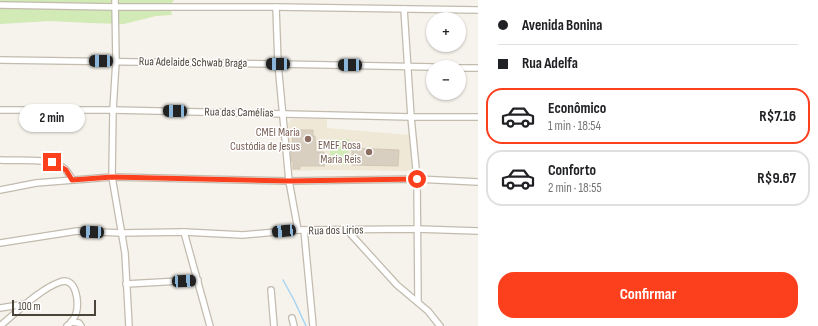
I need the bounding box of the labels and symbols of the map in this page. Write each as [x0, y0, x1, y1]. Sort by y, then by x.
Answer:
street label: Rua Adelaide Schwab Braga [139, 54, 248, 71]
car [89, 55, 113, 67]
car [266, 58, 290, 70]
car [338, 59, 362, 71]
callout: 2 min [19, 104, 85, 132]
street label: Rua das Camélias [204, 104, 274, 121]
car [163, 105, 187, 117]
place label: CMEI Maria Custódia de Jesus [230, 125, 300, 154]
marker: CMEI Maria Custódia de Jesus [303, 134, 313, 144]
place label: EMEF Rosa Maria Reis [318, 138, 361, 167]
marker: EMEF Rosa Maria Reis [364, 147, 374, 157]
route end [43, 153, 61, 171]
route start [408, 170, 426, 188]
street label: Rua dos Lírios [308, 223, 364, 238]
car [272, 224, 296, 238]
car [80, 226, 104, 238]
car [172, 274, 196, 288]
scale bar [12, 298, 96, 317]

